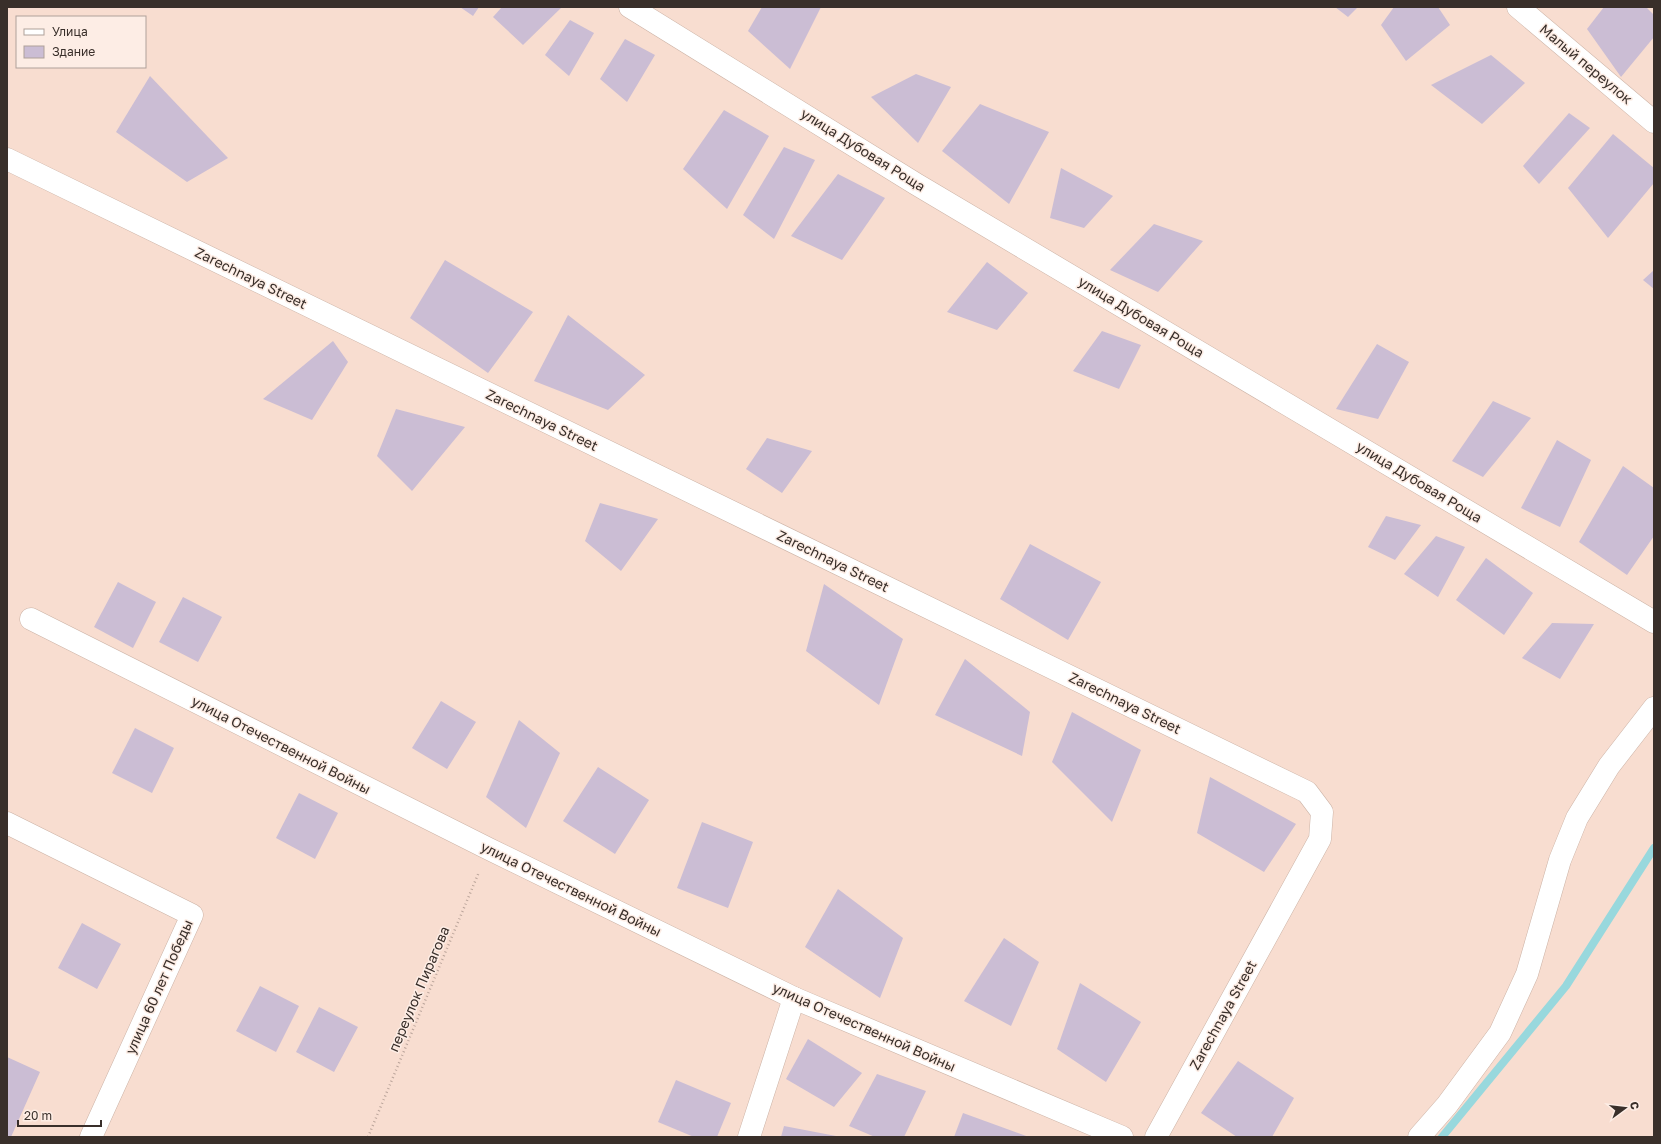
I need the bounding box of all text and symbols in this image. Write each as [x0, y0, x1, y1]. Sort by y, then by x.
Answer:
legend [16, 16, 146, 68]
street label: Малый переулок [1537, 20, 1636, 107]
text: Улица [52, 24, 88, 39]
text: Здание [52, 44, 95, 59]
street label: улица Дубовая Роща [798, 104, 929, 195]
street label: Zarechnaya Street [192, 243, 310, 312]
street label: улица Дубовая Роща [1075, 272, 1207, 361]
street label: Zarechnaya Street [483, 385, 601, 454]
street label: улица Дубовая Роща [1353, 437, 1485, 526]
street label: Zarechnaya Street [774, 526, 892, 595]
street label: Zarechnaya Street [1066, 668, 1184, 737]
street label: улица Отечественной Войны [189, 692, 374, 797]
street label: улица Отечественной Войны [478, 837, 664, 940]
street label: улица 60 лет Победы [121, 917, 196, 1057]
street label: переулок Пирагова [384, 923, 453, 1054]
street label: Zarechnaya Street [1185, 957, 1260, 1072]
street label: улица Отечественной Войны [770, 978, 958, 1075]
north arrow [1605, 1088, 1645, 1128]
text: С [1628, 1100, 1642, 1111]
scale bar [18, 1102, 101, 1128]
text: 20 m [24, 1108, 52, 1123]

